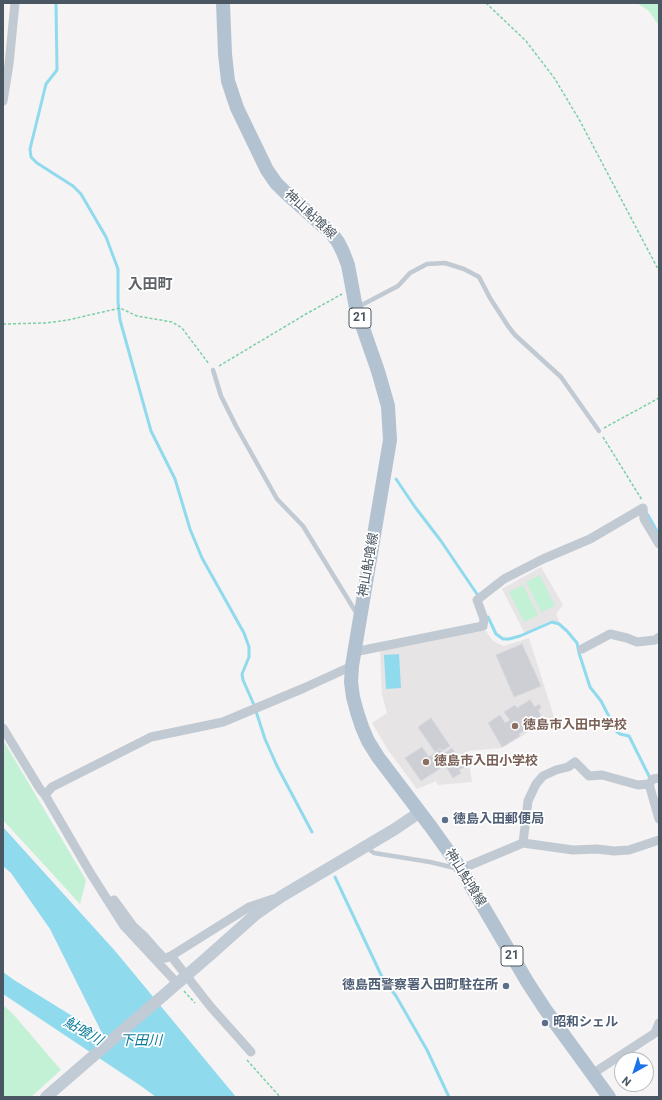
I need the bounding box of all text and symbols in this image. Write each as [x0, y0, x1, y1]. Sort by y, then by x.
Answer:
street label: 神山鮎喰線 [281, 187, 339, 243]
district label: 入田町 [128, 276, 172, 294]
road number: 21 [349, 308, 371, 328]
street label: 神山鮎喰線 [356, 532, 382, 598]
place label: 徳島市入田中学校 [523, 718, 627, 734]
marker: 徳島市入田中学校 [510, 721, 520, 731]
place label: 徳島市入田小学校 [434, 754, 538, 770]
marker: 徳島市入田小学校 [421, 757, 431, 767]
place label: 徳島入田郵便局 [453, 812, 544, 828]
marker: 徳島入田郵便局 [440, 815, 450, 825]
street label: 神山鮎喰線 [441, 846, 489, 910]
road number: 21 [501, 946, 523, 966]
place label: 徳島西警察署入田町駐在所 [342, 978, 498, 994]
marker: 徳島西警察署入田町駐在所 [501, 981, 511, 991]
water label: 鮎喰川 [61, 1014, 105, 1050]
place label: 昭和シェル [553, 1015, 618, 1031]
marker: 昭和シェル [540, 1018, 550, 1028]
water label: 下田川 [120, 1033, 162, 1049]
north arrow [614, 1052, 654, 1092]
text: N [620, 1073, 634, 1088]

